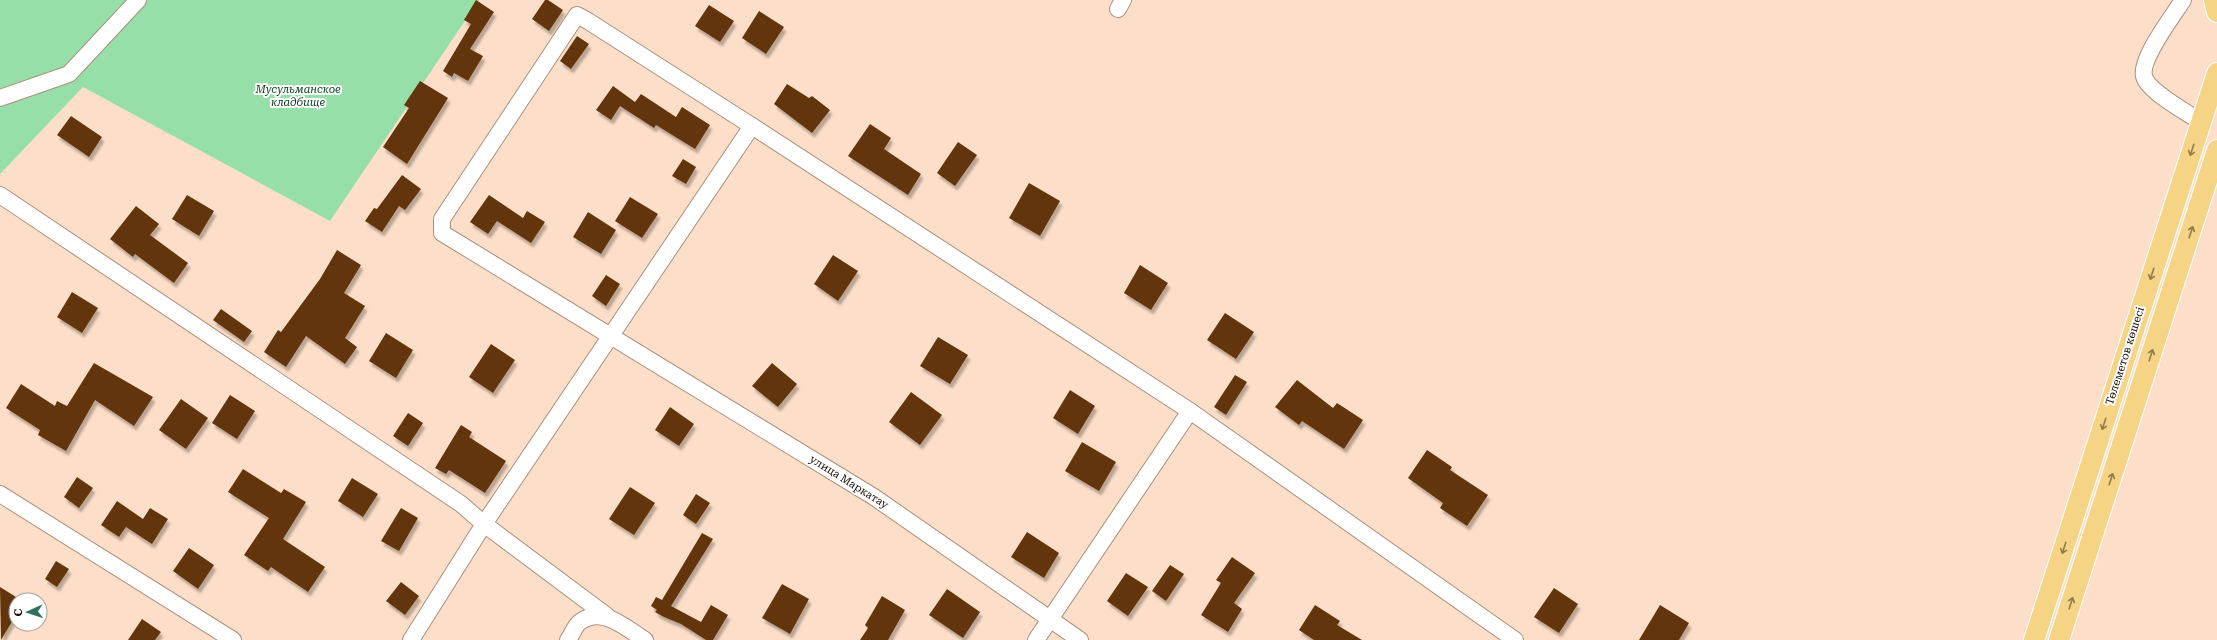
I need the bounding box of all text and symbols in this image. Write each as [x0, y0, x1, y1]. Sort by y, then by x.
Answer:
park label: Мусульманское кладбище [254, 83, 341, 109]
one-way arrow [2188, 143, 2195, 156]
one-way arrow [2188, 225, 2195, 238]
one-way arrow [2148, 267, 2155, 280]
street label: Төлеметов көшесі [2103, 305, 2147, 407]
one-way arrow [2148, 349, 2155, 362]
one-way arrow [2099, 418, 2107, 430]
street label: улица Маркатау [807, 452, 891, 512]
one-way arrow [2108, 473, 2115, 486]
one-way arrow [2059, 541, 2067, 553]
north arrow [8, 592, 48, 632]
one-way arrow [2068, 597, 2076, 609]
text: С [12, 608, 25, 617]

